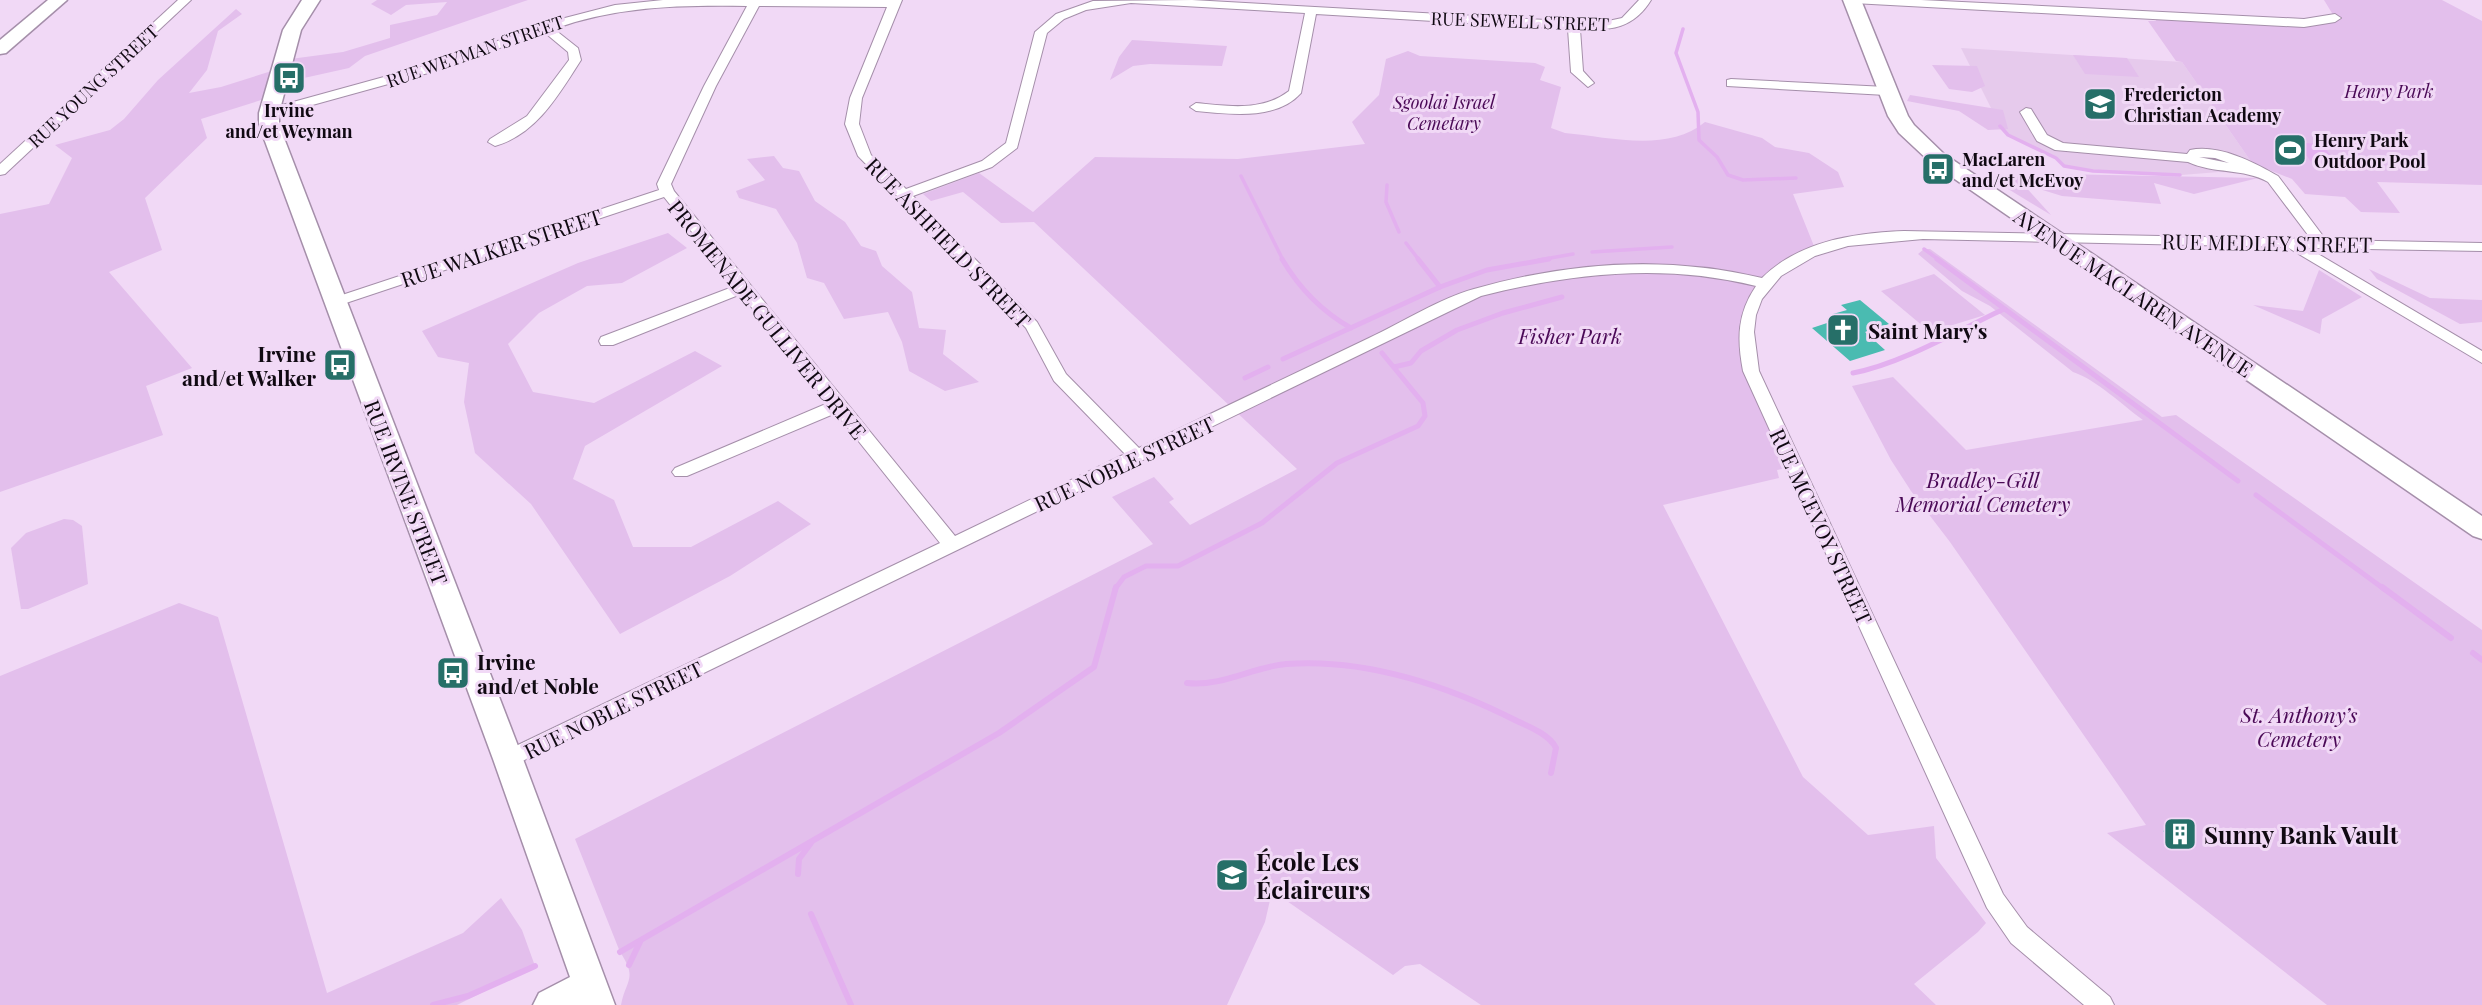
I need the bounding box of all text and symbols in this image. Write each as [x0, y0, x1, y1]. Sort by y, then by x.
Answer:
street label: RUE SEWELL STREET [1430, 6, 1610, 36]
street label: RUE WEYMAN STREET [383, 9, 567, 93]
street label: RUE YOUNG STREET [23, 19, 163, 153]
bus stop icon: Irvine and/et Weyman [270, 59, 308, 97]
park label: Henry Park [2344, 79, 2433, 103]
place label: Fredericton Christian Academy [2124, 82, 2282, 127]
school or university icon: Fredericton Christian Academy [2081, 85, 2119, 123]
park label: Sgoolai Israel Cemetary [1392, 90, 1496, 135]
place label: Irvine and/et Weyman [225, 98, 353, 143]
place label: Henry Park Outdoor Pool [2314, 128, 2426, 173]
sports icon: Henry Park Outdoor Pool [2271, 131, 2309, 169]
place label: MacLaren and/et McEvoy [1962, 147, 2084, 192]
bus stop icon: MacLaren and/et McEvoy [1919, 150, 1957, 188]
street label: RUE ASHFIELD STREET [860, 151, 1038, 333]
street label: PROMENADE GULLIVER DRIVE [663, 194, 873, 444]
street label: RUE WALKER STREET [397, 201, 605, 293]
street label: AVENUE MACLAREN AVENUE [2008, 201, 2259, 382]
street label: RUE MEDLEY STREET [2161, 226, 2373, 258]
church icon: Saint Mary's [1824, 311, 1862, 349]
place label: Saint Mary's [1868, 316, 1988, 344]
park label: Fisher Park [1517, 321, 1622, 349]
place label: Irvine and/et Walker [182, 339, 316, 391]
bus stop icon: Irvine and/et Walker [321, 346, 359, 384]
street label: RUE IRVINE STREET [359, 396, 455, 588]
street label: RUE NOBLE STREET [1029, 409, 1219, 517]
street label: RUE MCEVOY STREET [1764, 424, 1880, 628]
park label: Bradley-Gill Memorial Cemetery [1895, 465, 2070, 517]
place label: Irvine and/et Noble [477, 647, 599, 699]
bus stop icon: Irvine and/et Noble [434, 654, 472, 692]
street label: RUE NOBLE STREET [519, 654, 707, 764]
park label: St. Anthony’s Cemetery [2239, 700, 2358, 752]
building icon: Sunny Bank Vault [2161, 815, 2199, 853]
place label: Sunny Bank Vault [2204, 818, 2399, 850]
place label: École Les Éclaireurs [1256, 845, 1370, 905]
school or university icon: École Les Éclaireurs [1213, 856, 1251, 894]

